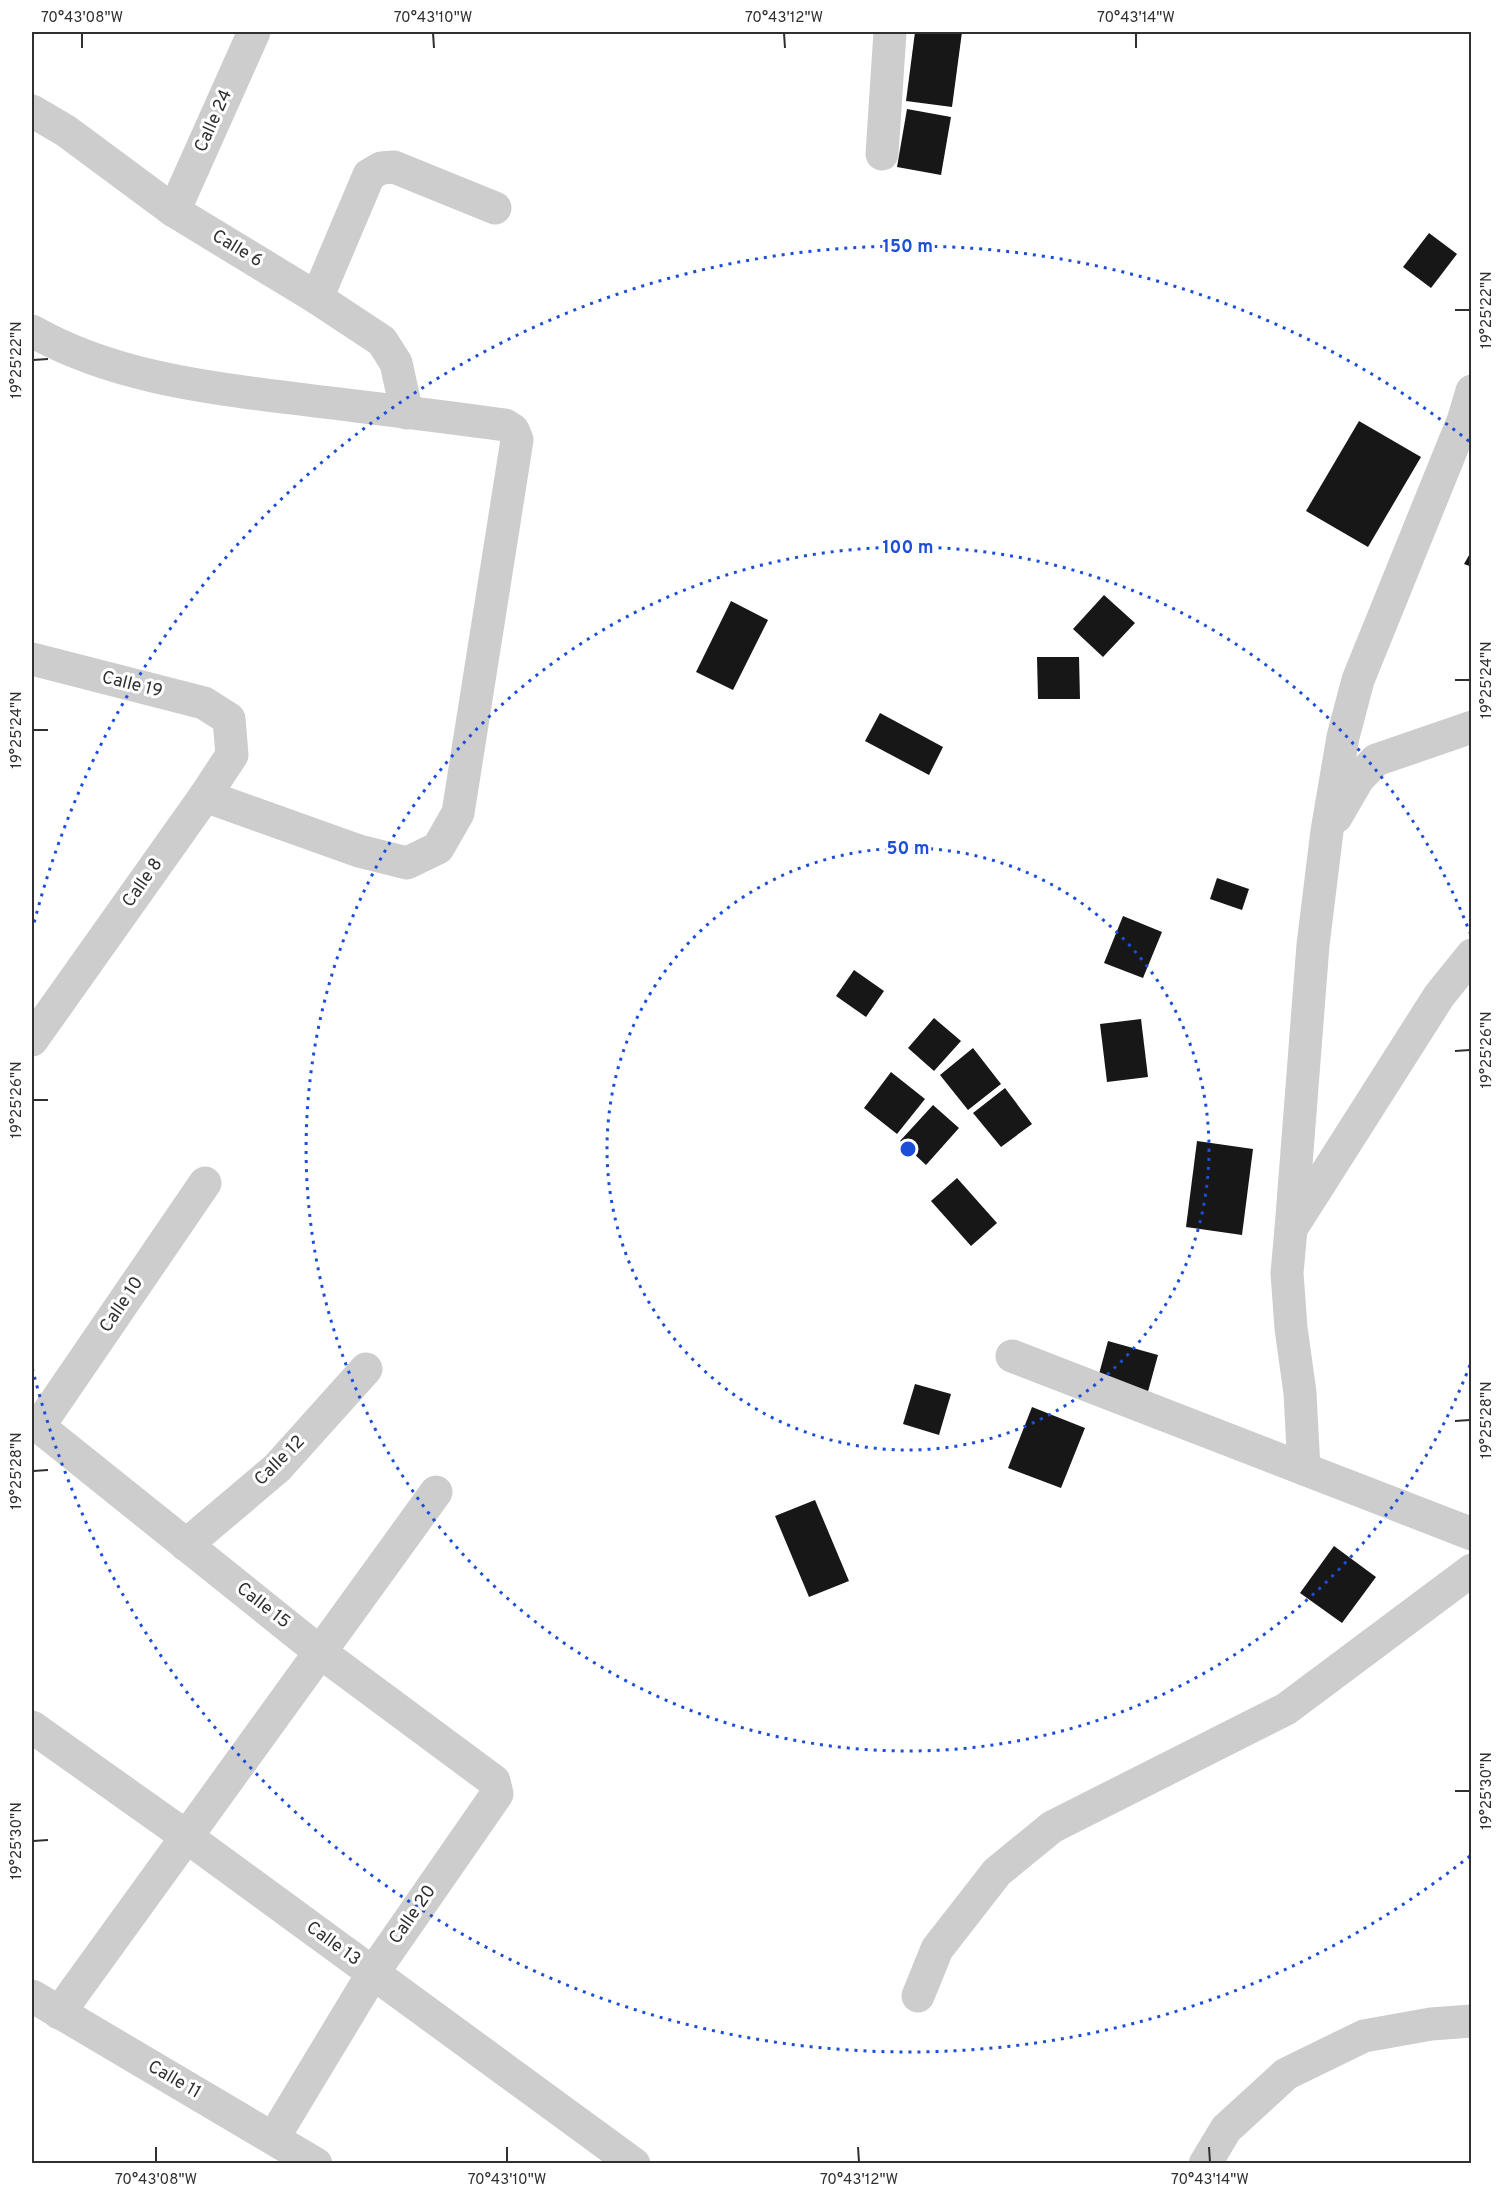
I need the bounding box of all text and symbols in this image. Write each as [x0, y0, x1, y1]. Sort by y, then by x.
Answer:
text: 70°43'08"W [41, 9, 123, 28]
text: 70°43'10"W [394, 9, 472, 28]
text: 70°43'12"W [745, 9, 823, 28]
text: 70°43'14"W [1097, 9, 1175, 28]
street label: Calle 24 [190, 86, 238, 156]
street label: Calle 6 [207, 225, 267, 273]
text: 150 m [883, 236, 933, 259]
text: 19°25'22"N [1478, 271, 1497, 349]
text: 19°25'22"N [8, 321, 27, 399]
text: 100 m [882, 537, 934, 560]
text: 19°25'24"N [1478, 641, 1497, 719]
street label: Calle 19 [99, 666, 165, 704]
text: 19°25'24"N [8, 691, 27, 769]
text: 50 m [886, 838, 930, 861]
street label: Calle 8 [118, 854, 168, 912]
text: 19°25'26"N [1478, 1011, 1497, 1089]
text: 19°25'26"N [8, 1061, 27, 1139]
centre of rings [898, 1139, 918, 1159]
street label: Calle 10 [95, 1273, 149, 1337]
text: 19°25'28"N [1478, 1381, 1497, 1459]
street label: Calle 12 [250, 1431, 310, 1491]
text: 19°25'28"N [8, 1432, 27, 1510]
street label: Calle 15 [231, 1578, 295, 1634]
text: 19°25'30"N [1478, 1752, 1497, 1830]
text: 19°25'30"N [8, 1802, 27, 1880]
street label: Calle 20 [384, 1881, 442, 1949]
street label: Calle 13 [301, 1916, 365, 1972]
street label: Calle 11 [143, 2056, 205, 2104]
text: 70°43'08"W [115, 2171, 197, 2190]
text: 70°43'10"W [468, 2171, 546, 2190]
text: 70°43'12"W [820, 2171, 898, 2190]
text: 70°43'14"W [1171, 2171, 1249, 2190]

